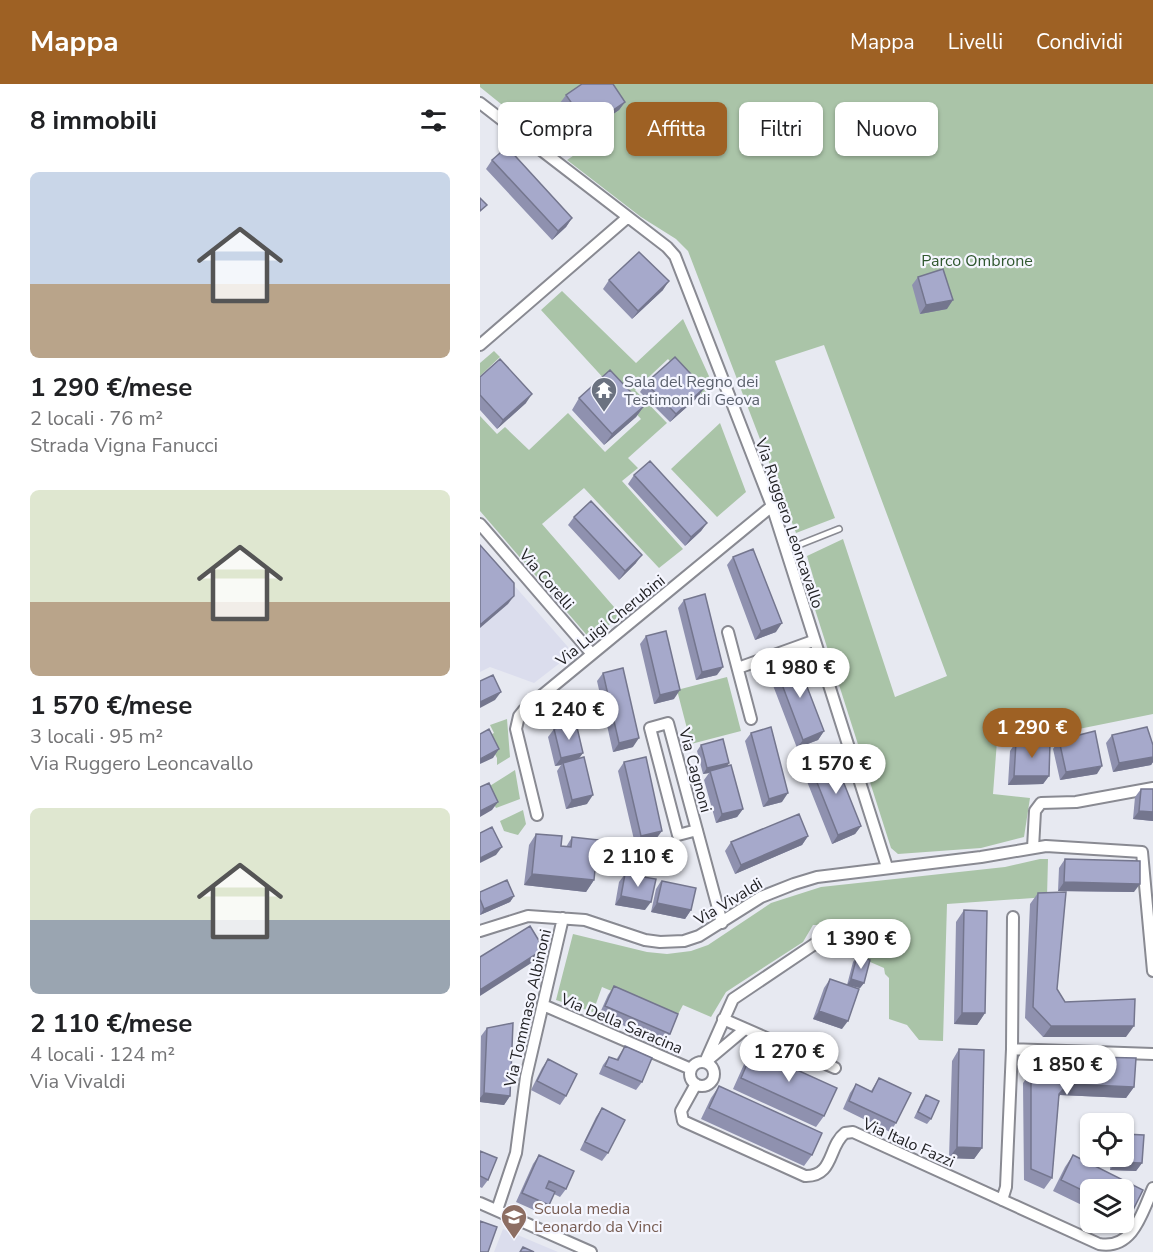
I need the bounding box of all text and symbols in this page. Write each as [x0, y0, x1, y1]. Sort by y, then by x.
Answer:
text: Mappa [30, 23, 119, 61]
text: Mappa [850, 28, 915, 56]
text: Livelli [948, 28, 1003, 56]
text: Condividi [1036, 28, 1123, 56]
chip: Compra [498, 102, 614, 156]
chip: Affitta [626, 102, 727, 156]
chip: Filtri [739, 102, 823, 156]
chip: Nuovo [835, 102, 938, 156]
text: 8 immobili [30, 103, 157, 138]
icon: filters [417, 104, 450, 137]
icon: home [186, 211, 294, 319]
park label: Parco Ombrone [921, 250, 1033, 272]
text: 1 290 €/mese [30, 370, 192, 405]
place label: Sala del Regno dei Testimoni di Geova [624, 371, 760, 411]
temple icon: Sala del Regno dei Testimoni di Geova [589, 375, 619, 413]
text: 2 locali · 76 m² [30, 405, 163, 432]
text: Strada Vigna Fanucci [30, 432, 218, 459]
street label: Via Ruggero Leoncavallo [749, 434, 829, 611]
icon: home [186, 529, 294, 637]
street label: Via Corelli [513, 544, 579, 615]
street label: Via Luigi Cherubini [551, 570, 670, 672]
pin: 1 980 € [745, 648, 855, 699]
text: 1 980 € [765, 654, 835, 681]
text: 1 570 €/mese [30, 688, 192, 723]
pin: 1 240 € [514, 690, 624, 741]
text: 1 240 € [534, 696, 604, 723]
pin: 1 290 € [977, 708, 1087, 759]
text: 1 290 € [997, 714, 1067, 741]
text: 3 locali · 95 m² [30, 723, 163, 750]
street label: Via Cagnoni [673, 725, 717, 815]
pin: 1 570 € [781, 744, 891, 795]
text: Via Ruggero Leoncavallo [30, 750, 253, 777]
text: 1 570 € [801, 750, 871, 777]
pin: 2 110 € [583, 837, 693, 888]
text: 2 110 € [603, 843, 673, 870]
icon: home [186, 847, 294, 955]
street label: Via Vivaldi [689, 873, 767, 931]
pin: 1 390 € [806, 919, 916, 970]
text: 1 390 € [826, 925, 896, 952]
street label: Via Tommaso Albinoni [499, 927, 557, 1090]
street label: Via Della Saracina [556, 988, 686, 1060]
text: 2 110 €/mese [30, 1006, 192, 1041]
pin: 1 270 € [734, 1032, 844, 1083]
text: 1 270 € [754, 1038, 824, 1065]
text: 4 locali · 124 m² [30, 1041, 175, 1068]
pin: 1 850 € [1012, 1045, 1122, 1096]
text: 1 850 € [1032, 1051, 1102, 1078]
text: Via Vivaldi [30, 1068, 125, 1095]
street label: Via Italo Fazzi [858, 1112, 958, 1173]
map controls [1080, 1113, 1134, 1233]
button: locate [1080, 1113, 1134, 1167]
button: layers [1080, 1179, 1134, 1233]
place label: Scuola media Leonardo da Vinci [534, 1198, 662, 1238]
school or university icon: Scuola media Leonardo da Vinci [499, 1202, 529, 1240]

